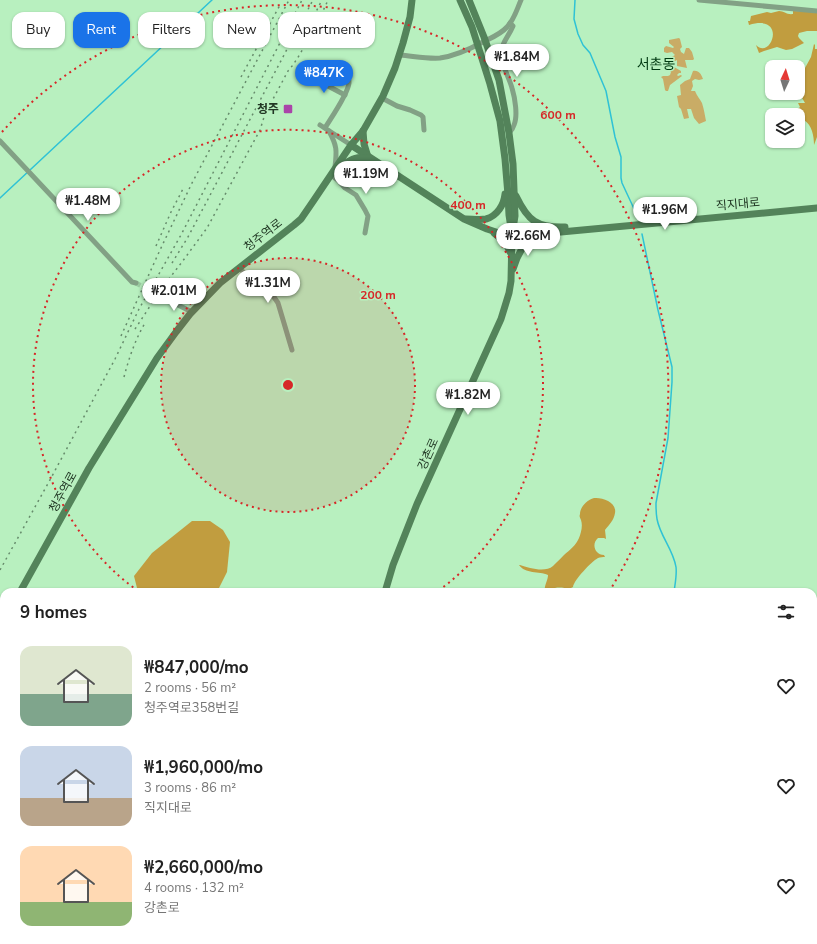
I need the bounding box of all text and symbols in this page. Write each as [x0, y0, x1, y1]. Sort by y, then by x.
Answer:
chip: Buy [12, 12, 65, 48]
chip: Rent [73, 12, 130, 48]
chip: Filters [138, 12, 205, 48]
chip: New [213, 12, 270, 48]
chip: Apartment [278, 12, 375, 48]
pin: ₩1.84M [484, 44, 550, 78]
text: ₩1.84M [494, 48, 540, 66]
district label: 서촌동 [637, 55, 675, 74]
pin: ₩847K [296, 60, 352, 94]
north arrow [765, 60, 805, 100]
map controls [765, 60, 805, 148]
text: ₩847K [304, 64, 344, 82]
place label: 청주 [257, 101, 279, 117]
marker: 청주 [282, 103, 294, 115]
text: 600 m [540, 107, 576, 123]
button: layers [765, 108, 805, 148]
pin: ₩1.19M [333, 161, 399, 195]
text: ₩1.19M [343, 165, 389, 183]
pin: ₩1.48M [55, 188, 121, 222]
text: ₩1.48M [65, 192, 111, 210]
street label: 직지대로 [715, 194, 761, 214]
text: 400 m [450, 197, 486, 213]
pin: ₩1.96M [632, 197, 698, 231]
text: ₩1.96M [642, 201, 688, 219]
street label: 청주역로 [241, 215, 285, 255]
pin: ₩2.66M [495, 223, 561, 257]
text: ₩2.66M [505, 227, 551, 245]
pin: ₩1.31M [235, 270, 301, 304]
text: ₩1.31M [245, 274, 291, 292]
pin: ₩2.01M [141, 278, 207, 312]
text: ₩2.01M [151, 282, 197, 300]
text: 200 m [360, 287, 396, 303]
centre of rings [281, 378, 295, 392]
pin: ₩1.82M [435, 382, 501, 416]
text: ₩1.82M [445, 386, 491, 404]
street label: 강촌로 [414, 436, 442, 472]
street label: 청주역로 [45, 469, 81, 515]
text: 9 homes [20, 601, 87, 624]
icon: filters [775, 601, 797, 623]
text: ₩847,000/mo [144, 656, 249, 679]
icon: home [52, 662, 100, 710]
icon: heart [775, 675, 797, 697]
text: 2 rooms · 56 m² [144, 679, 236, 697]
text: 청주역로358번길 [144, 699, 239, 717]
text: ₩1,960,000/mo [144, 756, 263, 779]
icon: home [52, 762, 100, 810]
icon: heart [775, 775, 797, 797]
text: 3 rooms · 86 m² [144, 779, 236, 797]
text: 직지대로 [144, 799, 192, 817]
text: ₩2,660,000/mo [144, 856, 263, 879]
icon: home [52, 862, 100, 910]
icon: heart [775, 875, 797, 897]
text: 4 rooms · 132 m² [144, 879, 244, 897]
text: 강촌로 [144, 899, 180, 917]

